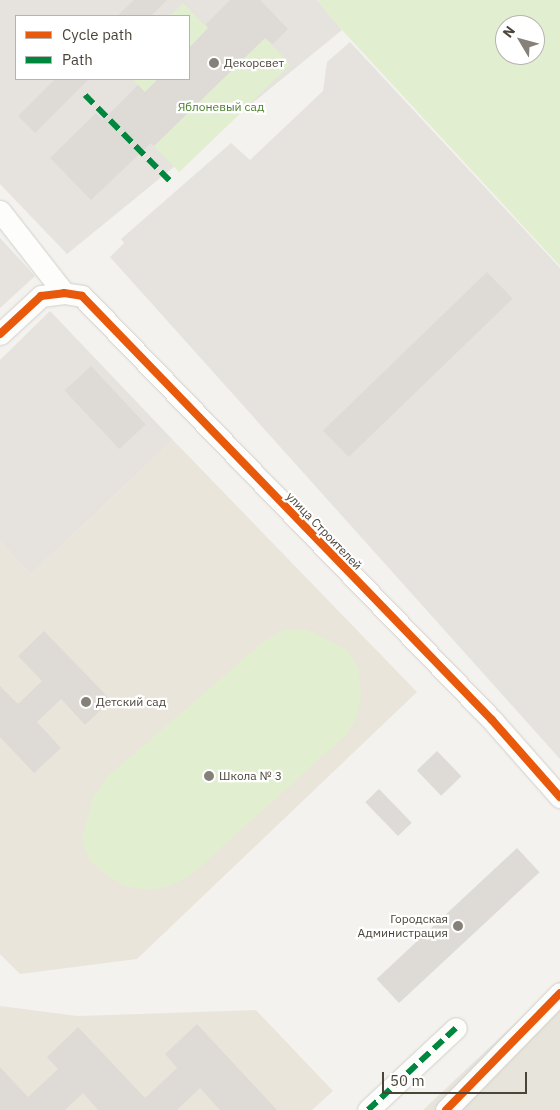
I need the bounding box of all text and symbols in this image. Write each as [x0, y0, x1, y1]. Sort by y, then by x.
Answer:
legend [15, 15, 190, 80]
north arrow [495, 15, 545, 65]
text: N [499, 22, 519, 41]
text: Cycle path [62, 25, 133, 44]
text: Path [62, 50, 93, 69]
place label: Декорсвет [224, 56, 284, 70]
marker: Декорсвет [208, 57, 220, 69]
park label: Яблоневый сад [178, 100, 264, 114]
street label: улица Строителей [283, 489, 365, 573]
place label: Детский сад [96, 695, 166, 709]
marker: Детский сад [80, 696, 92, 708]
place label: Школа № 3 [219, 769, 282, 783]
marker: Школа № 3 [203, 770, 215, 782]
place label: Городская Администрация [358, 912, 448, 940]
marker: Городская Администрация [452, 920, 464, 932]
scale bar [385, 1062, 530, 1094]
text: 50 m [390, 1071, 425, 1090]

